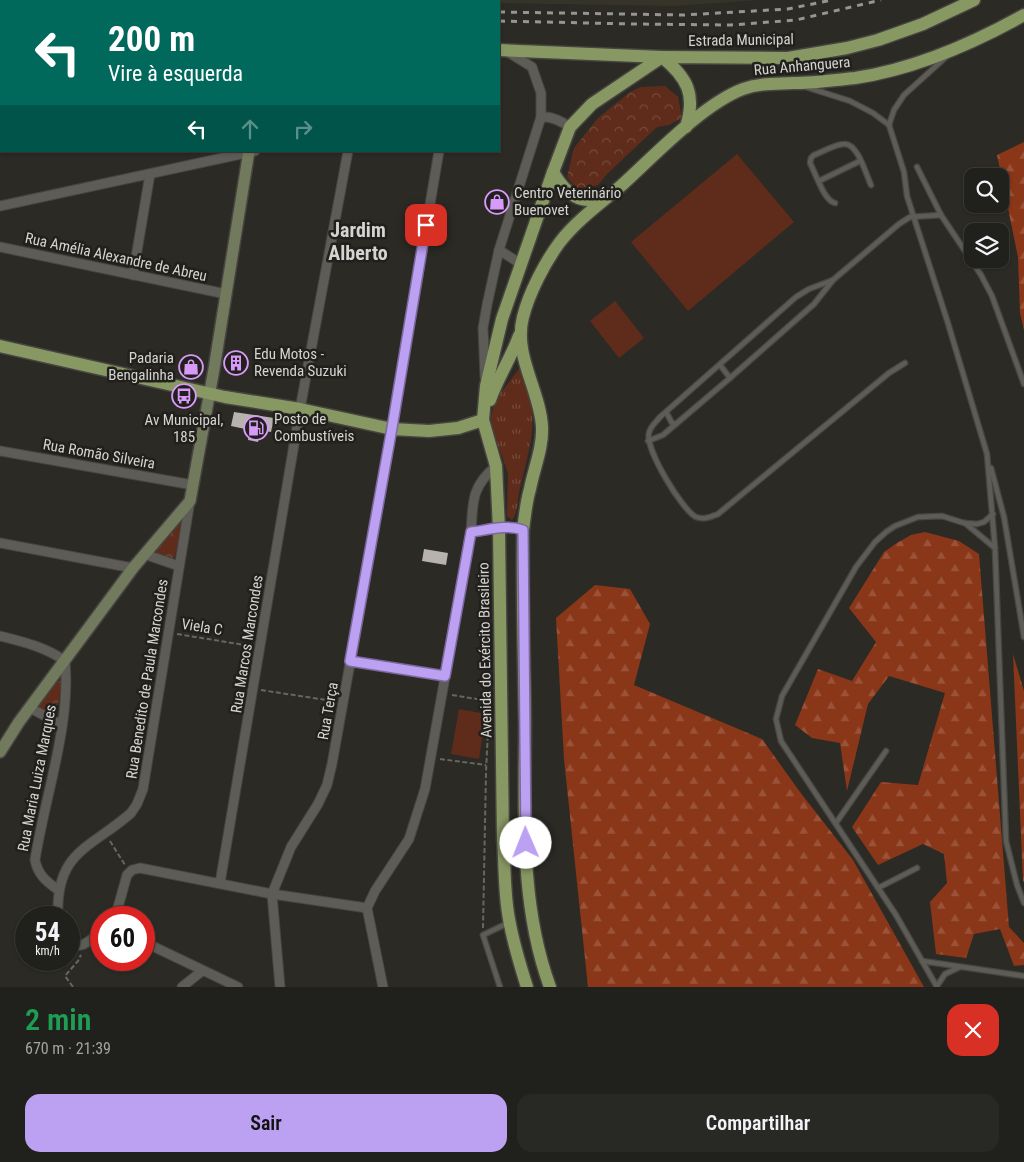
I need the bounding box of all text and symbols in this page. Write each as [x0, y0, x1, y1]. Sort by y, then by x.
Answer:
text: 200 m [108, 19, 195, 60]
icon: left [25, 20, 90, 85]
street label: Estrada Municipal [688, 30, 794, 50]
street label: Rua Anhanguera [753, 53, 851, 79]
text: Vire à esquerda [108, 61, 243, 86]
icon: left [183, 115, 211, 143]
icon: ahead [236, 115, 264, 143]
icon: right [289, 115, 317, 143]
map controls [964, 168, 1009, 268]
button: search [964, 168, 1009, 213]
place label: Centro Veterinário Buenovet [514, 184, 621, 219]
shop icon: Centro Veterinário Buenovet [484, 189, 510, 215]
pin [405, 204, 447, 246]
icon: arrive [412, 211, 440, 239]
district label: Jardim Alberto [328, 218, 388, 265]
button: layers [964, 223, 1009, 268]
street label: Rua Amélia Alexandre de Abreu [23, 229, 209, 285]
place label: Edu Motos - Revenda Suzuki [254, 345, 347, 380]
place label: Padaria Bengalinha [108, 349, 174, 384]
building icon: Edu Motos - Revenda Suzuki [223, 350, 249, 376]
shop icon: Padaria Bengalinha [178, 354, 204, 380]
bus stop icon: Av Municipal, 185 [171, 383, 197, 409]
place label: Posto de Combustíveis [274, 410, 355, 445]
place label: Av Municipal, 185 [145, 411, 223, 446]
fuel station icon: Posto de Combustíveis [243, 415, 269, 441]
street label: Rua Romão Silveira [41, 435, 157, 473]
street label: Avenida do Exército Brasileiro [474, 562, 496, 738]
street label: Rua Marcos Marcondes [227, 574, 267, 714]
street label: Rua Benedito de Paula Marcondes [122, 578, 172, 780]
street label: Viela C [180, 615, 224, 639]
street label: Rua Terça [314, 681, 342, 741]
street label: Rua Maria Luiza Marques [14, 703, 60, 853]
position arrow [499, 816, 551, 868]
speed limit sign: 60 [90, 906, 155, 971]
text: 54 [35, 918, 60, 947]
text: km/h [35, 944, 60, 958]
text: 2 min [25, 1002, 91, 1037]
button: close [947, 1004, 999, 1056]
text: 670 m · 21:39 [25, 1039, 111, 1058]
button: Sair [25, 1094, 507, 1152]
button: Compartilhar [517, 1094, 999, 1152]

